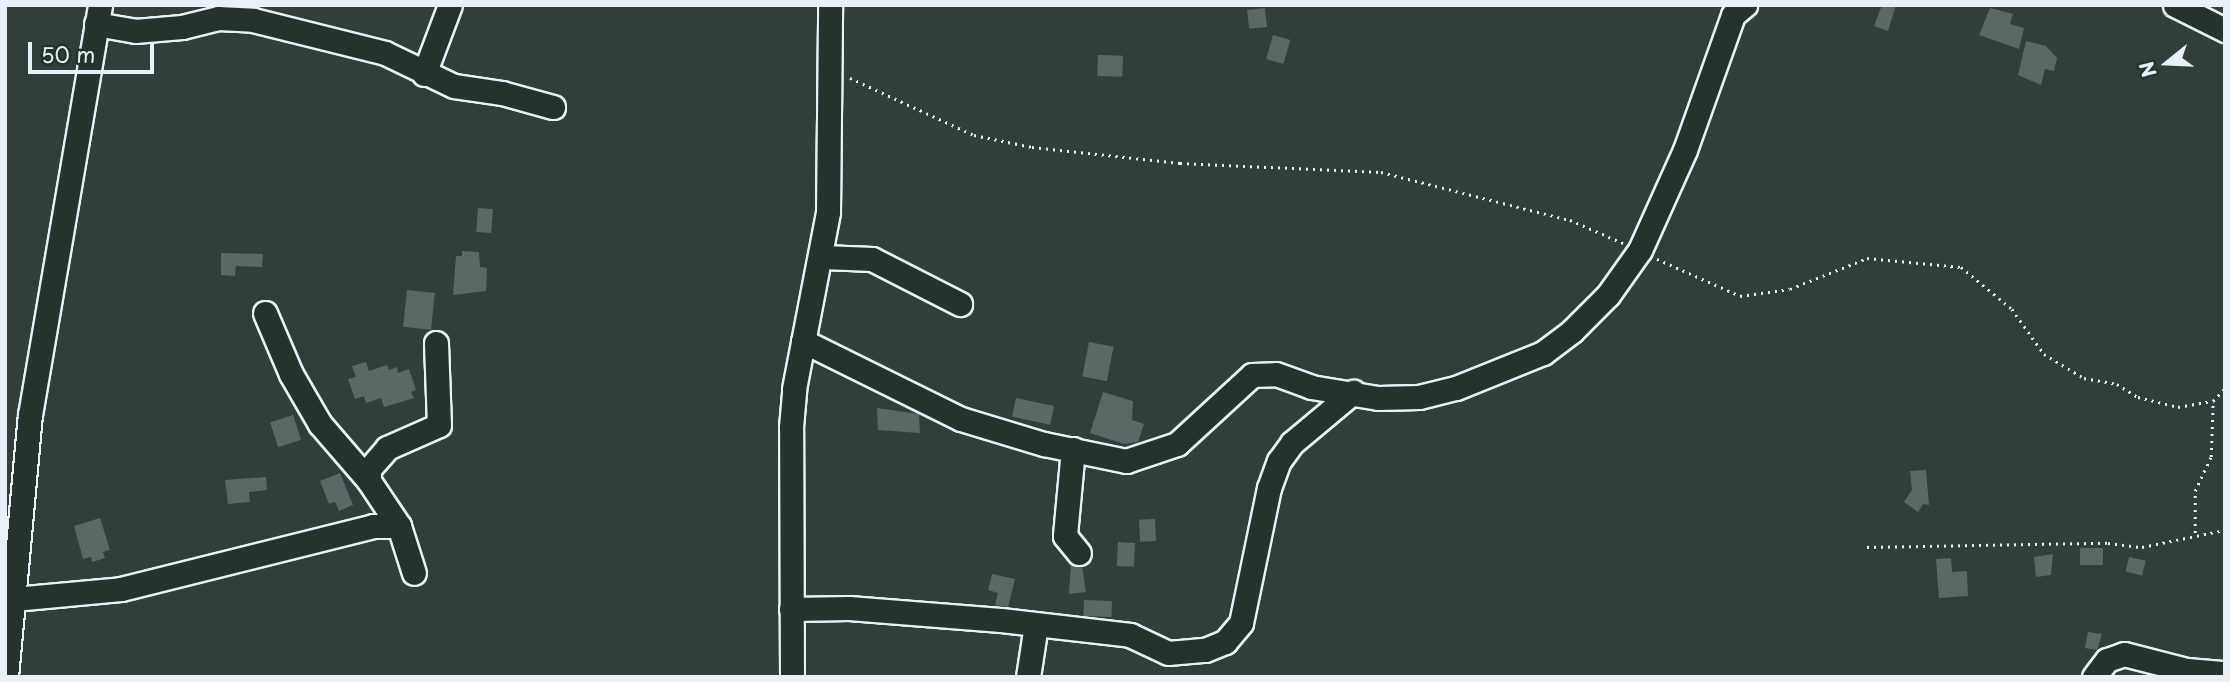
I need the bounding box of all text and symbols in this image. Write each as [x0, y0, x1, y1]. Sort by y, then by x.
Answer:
scale bar [32, 28, 158, 72]
north arrow [2132, 28, 2202, 98]
text: 50 m [41, 38, 95, 70]
text: N [2131, 58, 2163, 81]

